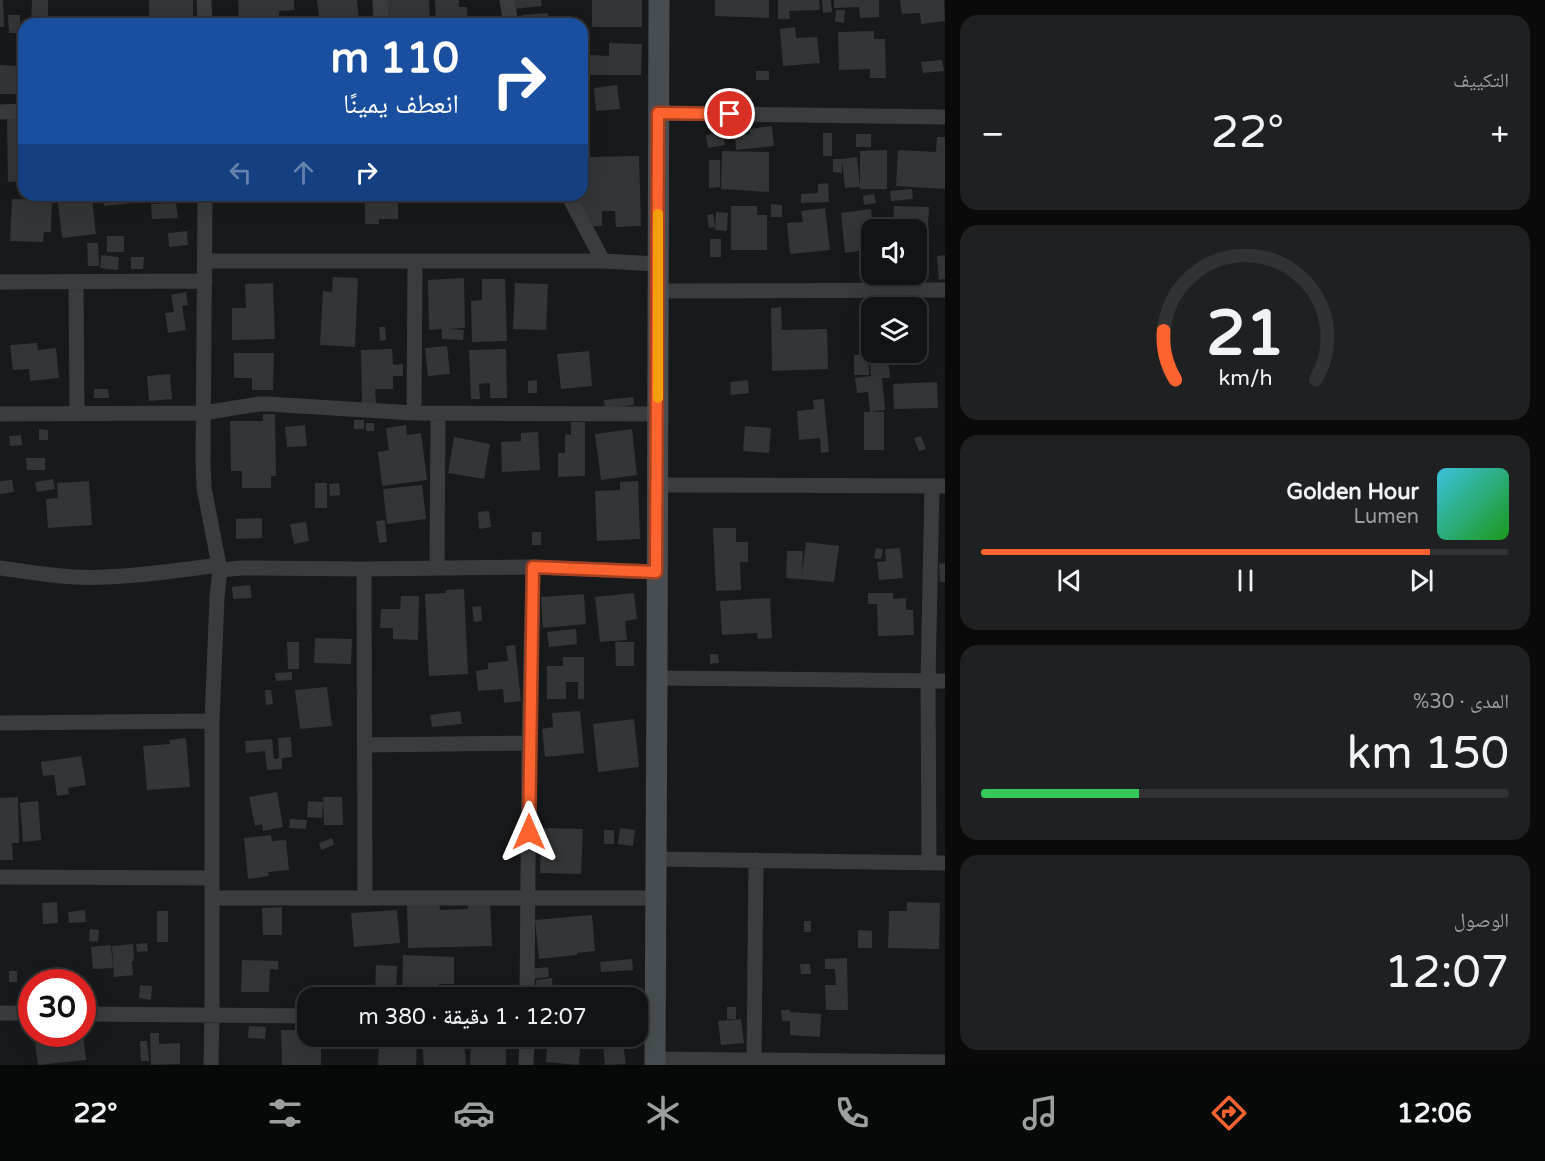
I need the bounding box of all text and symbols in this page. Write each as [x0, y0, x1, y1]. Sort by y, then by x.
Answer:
text: 110 m [330, 33, 459, 84]
icon: right [480, 42, 558, 120]
text: التكييف [1453, 69, 1509, 93]
text: انعطف يمينًا [343, 88, 459, 121]
pin [704, 88, 755, 139]
icon: arrive [713, 97, 746, 130]
text: 22° [1211, 106, 1284, 160]
text: − [981, 115, 1005, 154]
text: + [1490, 115, 1509, 154]
icon: left [224, 156, 257, 189]
icon: ahead [287, 156, 320, 189]
icon: right [350, 156, 383, 189]
map controls [861, 219, 927, 363]
button: sound [861, 219, 927, 285]
button: layers [861, 297, 927, 363]
text: 21 [1206, 297, 1284, 372]
text: km/h [1218, 365, 1272, 391]
text: Golden Hour [1287, 479, 1419, 505]
text: Lumen [1353, 505, 1419, 529]
icon: previous [1053, 564, 1086, 597]
icon: pause [1229, 564, 1262, 597]
icon: next [1405, 564, 1438, 597]
text: المدى · 30% [1413, 690, 1509, 714]
text: 150 km [1347, 727, 1509, 781]
position arrow [497, 800, 561, 864]
text: الوصول [1454, 909, 1509, 933]
text: 12:07 [1384, 946, 1509, 1000]
speed limit sign: 30 [18, 969, 96, 1047]
text: 12:07 · 1 دقيقة · 380 m [359, 1004, 586, 1030]
icon: filters [264, 1092, 306, 1134]
icon: car [453, 1092, 495, 1134]
icon: climate [642, 1092, 684, 1134]
icon: phone [831, 1092, 873, 1134]
icon: music [1019, 1092, 1061, 1134]
icon: directions [1208, 1092, 1250, 1134]
text: 22° [73, 1097, 118, 1130]
text: 12:06 [1397, 1097, 1472, 1130]

